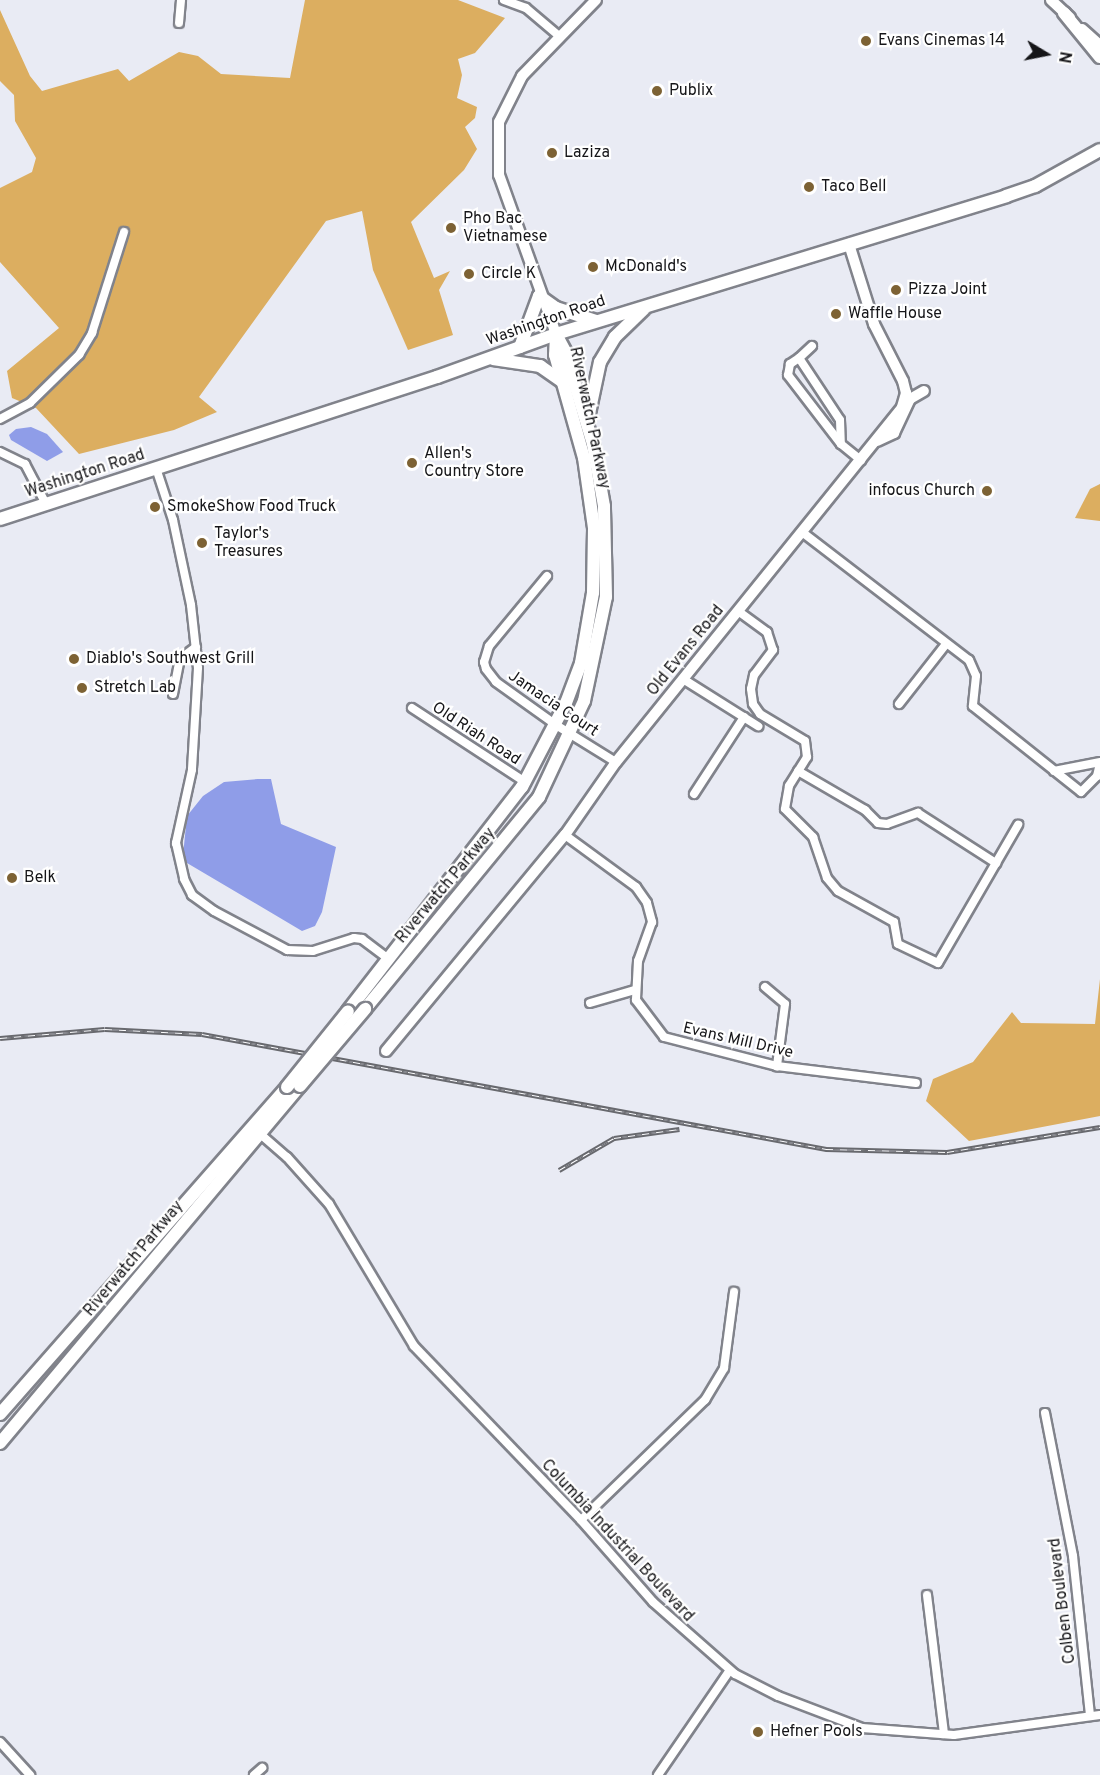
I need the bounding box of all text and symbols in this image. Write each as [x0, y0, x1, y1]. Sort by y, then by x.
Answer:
north arrow [1016, 24, 1076, 84]
place label: Evans Cinemas 14 [878, 31, 1005, 51]
marker: Evans Cinemas 14 [859, 34, 873, 48]
text: N [1053, 50, 1075, 65]
place label: Publix [669, 81, 713, 101]
marker: Publix [650, 84, 664, 98]
place label: Laziza [564, 143, 610, 163]
marker: Laziza [545, 146, 559, 160]
place label: Taco Bell [821, 177, 886, 197]
marker: Taco Bell [802, 180, 816, 194]
place label: Pho Bac Vietnamese [463, 209, 547, 247]
marker: Pho Bac Vietnamese [444, 221, 458, 235]
place label: McDonald's [605, 257, 687, 277]
marker: McDonald's [586, 260, 600, 274]
place label: Circle K [481, 264, 536, 284]
marker: Circle K [462, 267, 476, 281]
place label: Pizza Joint [908, 280, 987, 300]
marker: Pizza Joint [889, 283, 903, 297]
street label: Washington Road [484, 292, 608, 350]
place label: Waffle House [848, 304, 942, 324]
marker: Waffle House [829, 307, 843, 321]
street label: Riverwatch Parkway [565, 345, 613, 491]
place label: Allen's Country Store [424, 444, 524, 482]
street label: Washington Road [23, 446, 147, 502]
marker: Allen's Country Store [405, 456, 419, 470]
place label: infocus Church [868, 481, 975, 501]
marker: infocus Church [980, 484, 994, 498]
place label: SmokeShow Food Truck [167, 497, 337, 517]
marker: SmokeShow Food Truck [148, 500, 162, 514]
place label: Taylor's Treasures [214, 524, 283, 562]
marker: Taylor's Treasures [195, 536, 209, 550]
street label: Old Evans Road [644, 602, 728, 700]
place label: Diablo's Southwest Grill [86, 649, 254, 669]
marker: Diablo's Southwest Grill [67, 652, 81, 666]
street label: Jamacia Court [504, 667, 602, 741]
place label: Stretch Lab [94, 678, 176, 698]
marker: Stretch Lab [75, 681, 89, 695]
street label: Old Riah Road [428, 698, 524, 770]
street label: Riverwatch Parkway [392, 824, 500, 948]
place label: Belk [24, 868, 56, 888]
marker: Belk [5, 871, 19, 885]
street label: Evans Mill Drive [681, 1019, 795, 1063]
street label: Riverwatch Parkway [80, 1197, 188, 1321]
street label: Columbia Industrial Boulevard [537, 1456, 697, 1626]
street label: Colben Boulevard [1046, 1537, 1080, 1665]
place label: Hefner Pools [770, 1722, 863, 1742]
marker: Hefner Pools [751, 1725, 765, 1739]

